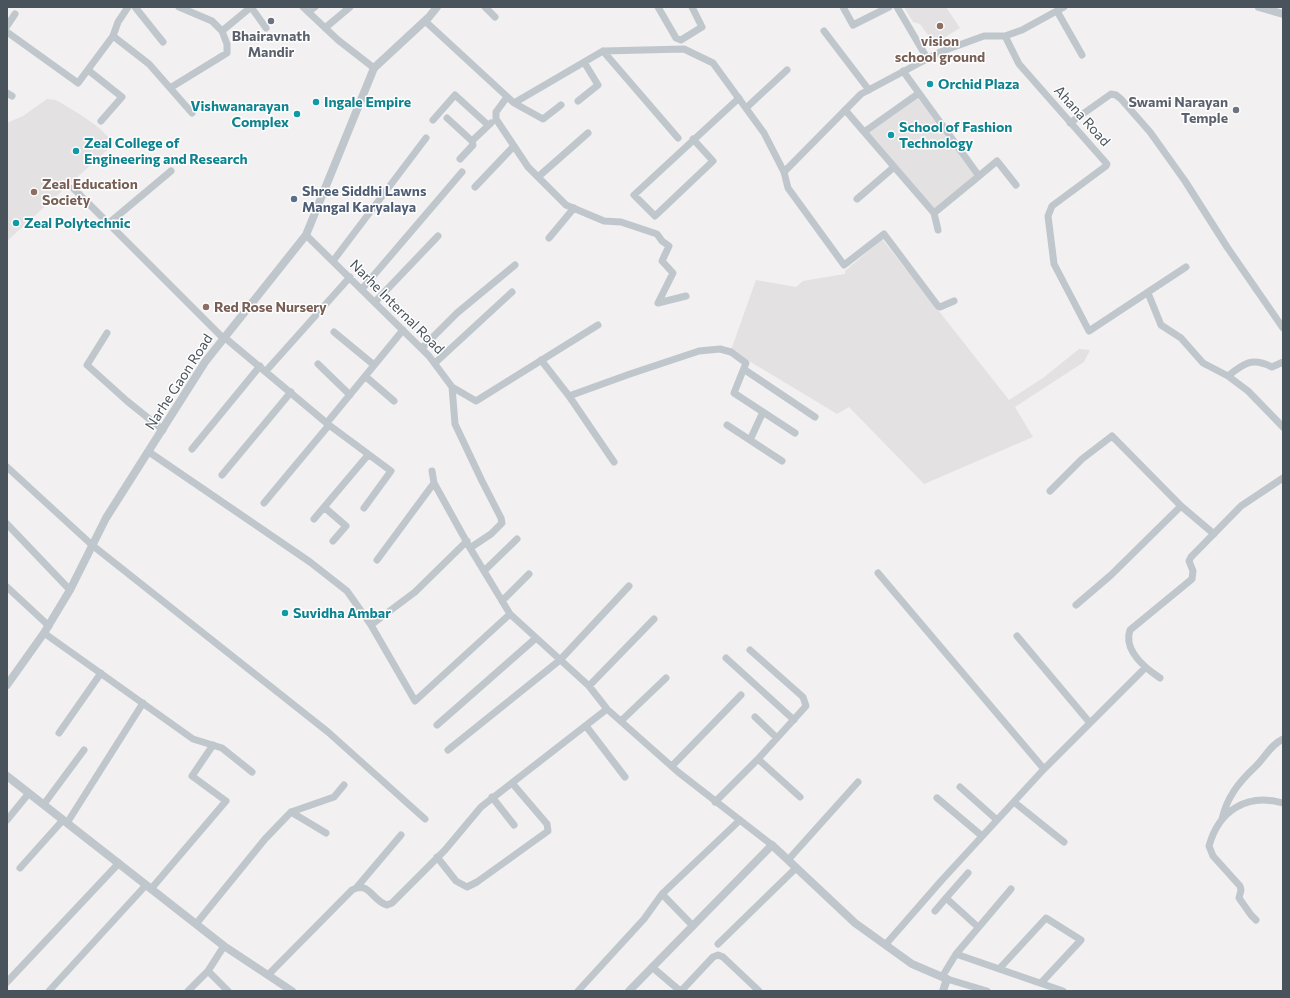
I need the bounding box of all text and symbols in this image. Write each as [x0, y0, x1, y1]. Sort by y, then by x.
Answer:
marker: Bhairavnath Mandir [266, 16, 276, 26]
marker: vision school ground [935, 21, 945, 31]
place label: Bhairavnath Mandir [232, 28, 310, 60]
place label: vision school ground [895, 33, 985, 66]
place label: Orchid Plaza [938, 76, 1019, 92]
marker: Orchid Plaza [925, 79, 935, 89]
street label: Ahana Road [1050, 82, 1114, 150]
place label: Ingale Empire [324, 94, 411, 110]
place label: Swami Narayan Temple [1129, 94, 1228, 126]
marker: Ingale Empire [311, 97, 321, 107]
place label: Vishwanarayan Complex [191, 98, 289, 130]
marker: Swami Narayan Temple [1231, 105, 1241, 115]
marker: Vishwanarayan Complex [292, 109, 302, 119]
place label: School of Fashion Technology [899, 119, 1012, 152]
marker: School of Fashion Technology [886, 130, 896, 140]
place label: Zeal College of Engineering and Research [84, 135, 248, 168]
marker: Zeal College of Engineering and Research [71, 146, 81, 156]
place label: Zeal Education Society [42, 176, 138, 208]
place label: Shree Siddhi Lawns Mangal Karyalaya [302, 183, 426, 216]
marker: Zeal Education Society [29, 187, 39, 197]
marker: Shree Siddhi Lawns Mangal Karyalaya [289, 194, 299, 204]
place label: Zeal Polytechnic [24, 215, 131, 231]
marker: Zeal Polytechnic [11, 218, 21, 228]
street label: Narhe Internal Road [346, 256, 448, 358]
place label: Red Rose Nursery [214, 299, 327, 315]
marker: Red Rose Nursery [201, 302, 211, 312]
street label: Narhe Gaon Road [142, 331, 216, 433]
place label: Suvidha Ambar [293, 605, 391, 621]
marker: Suvidha Ambar [280, 608, 290, 618]

